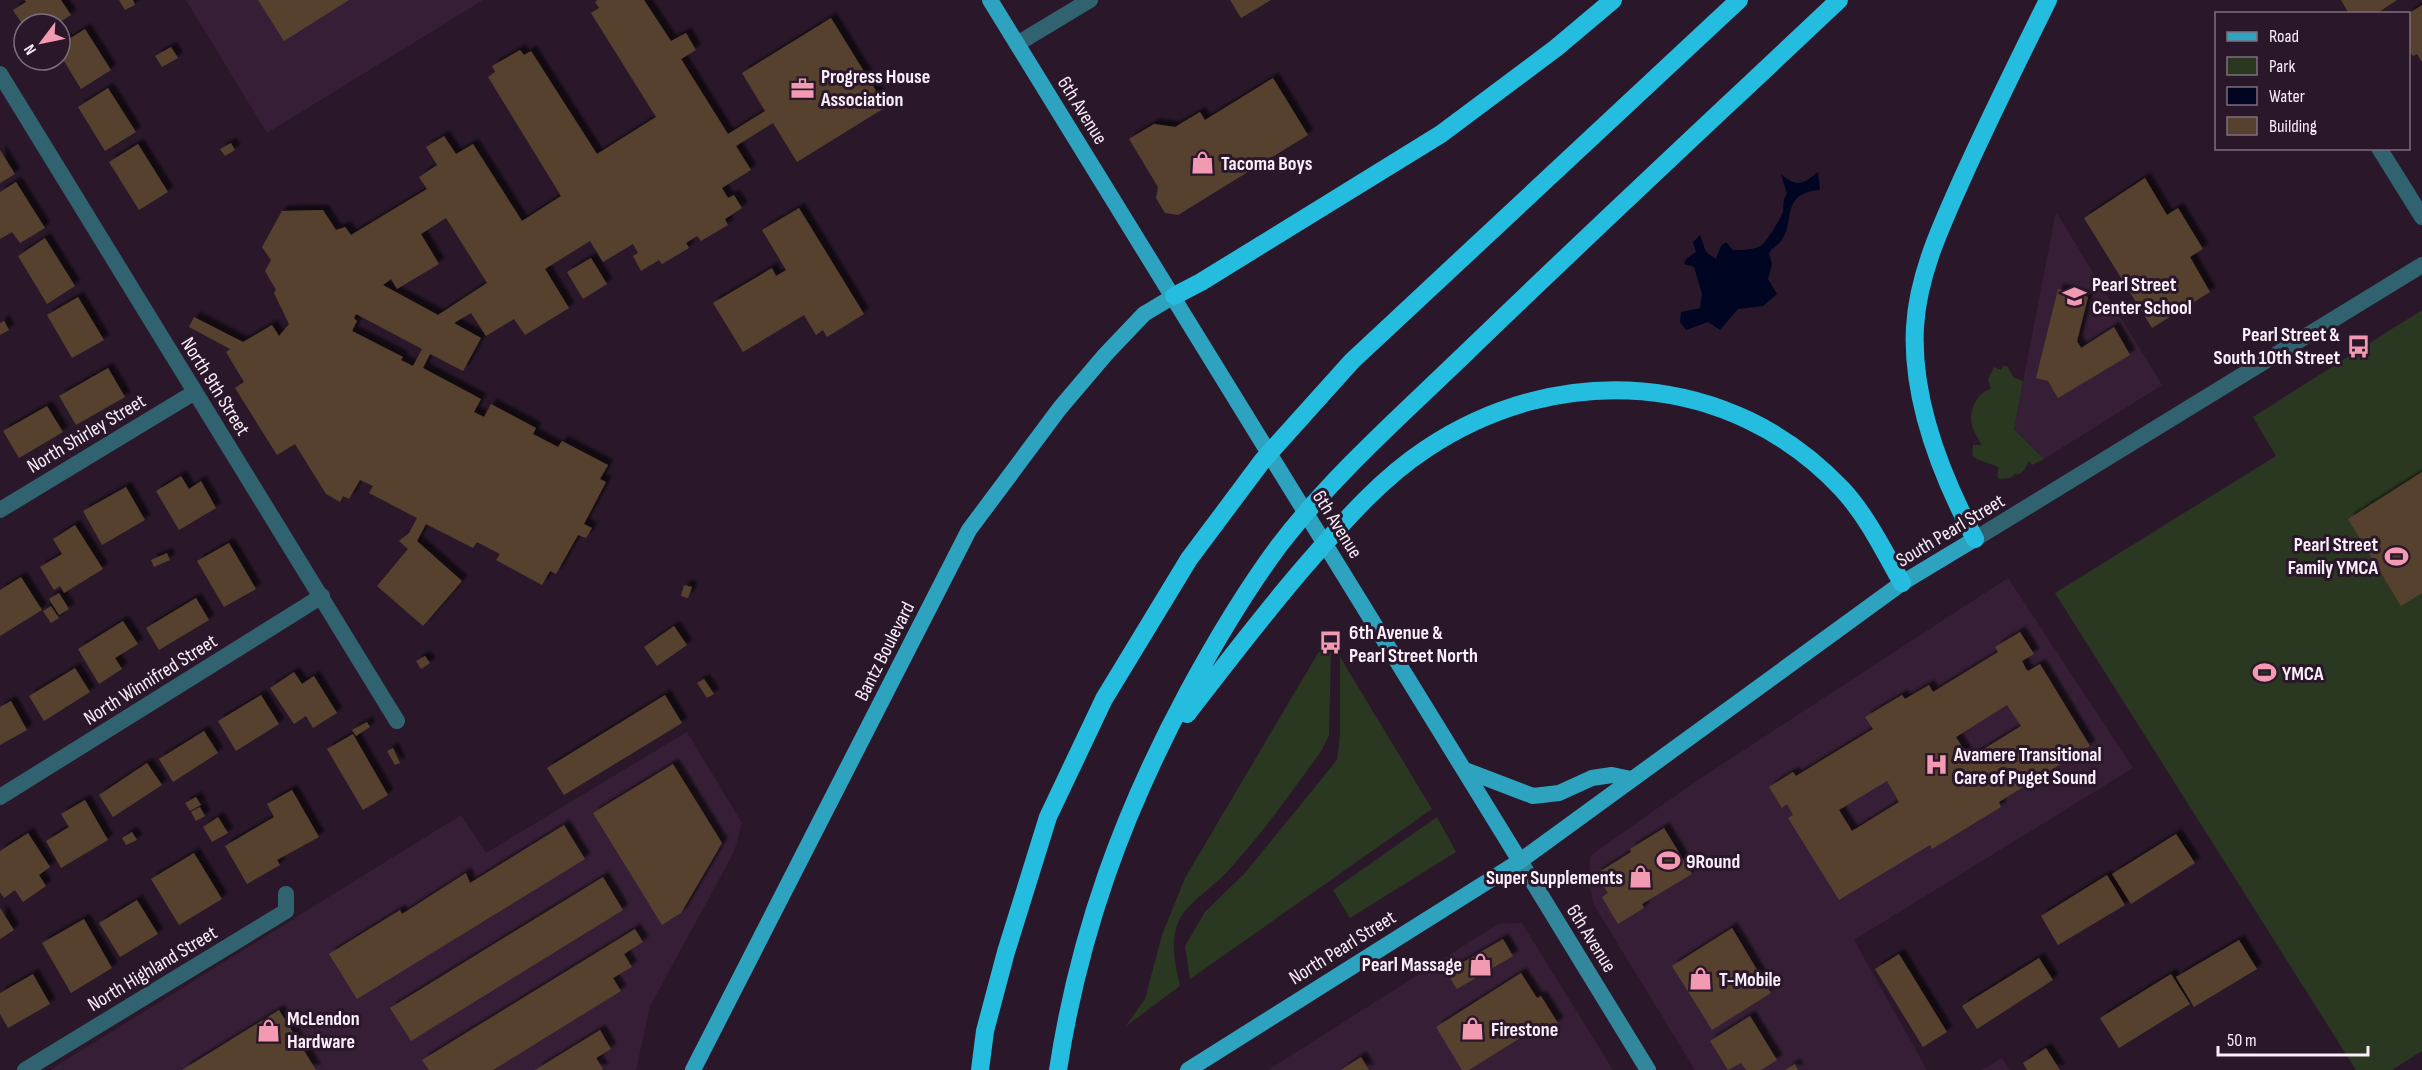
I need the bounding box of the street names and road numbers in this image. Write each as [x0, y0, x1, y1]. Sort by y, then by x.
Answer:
street label: 6th Avenue [1052, 72, 1112, 149]
street label: North 9th Street [175, 333, 255, 440]
street label: North Shirley Street [23, 389, 150, 479]
street label: 6th Avenue [1307, 486, 1367, 563]
street label: South Pearl Street [1892, 489, 2009, 573]
street label: Bantz Boulevard [850, 598, 920, 705]
street label: North Winnifred Street [79, 629, 222, 731]
street label: 6th Avenue [1561, 900, 1621, 977]
street label: North Pearl Street [1285, 906, 1400, 990]
street label: North Highland Street [84, 921, 221, 1017]

